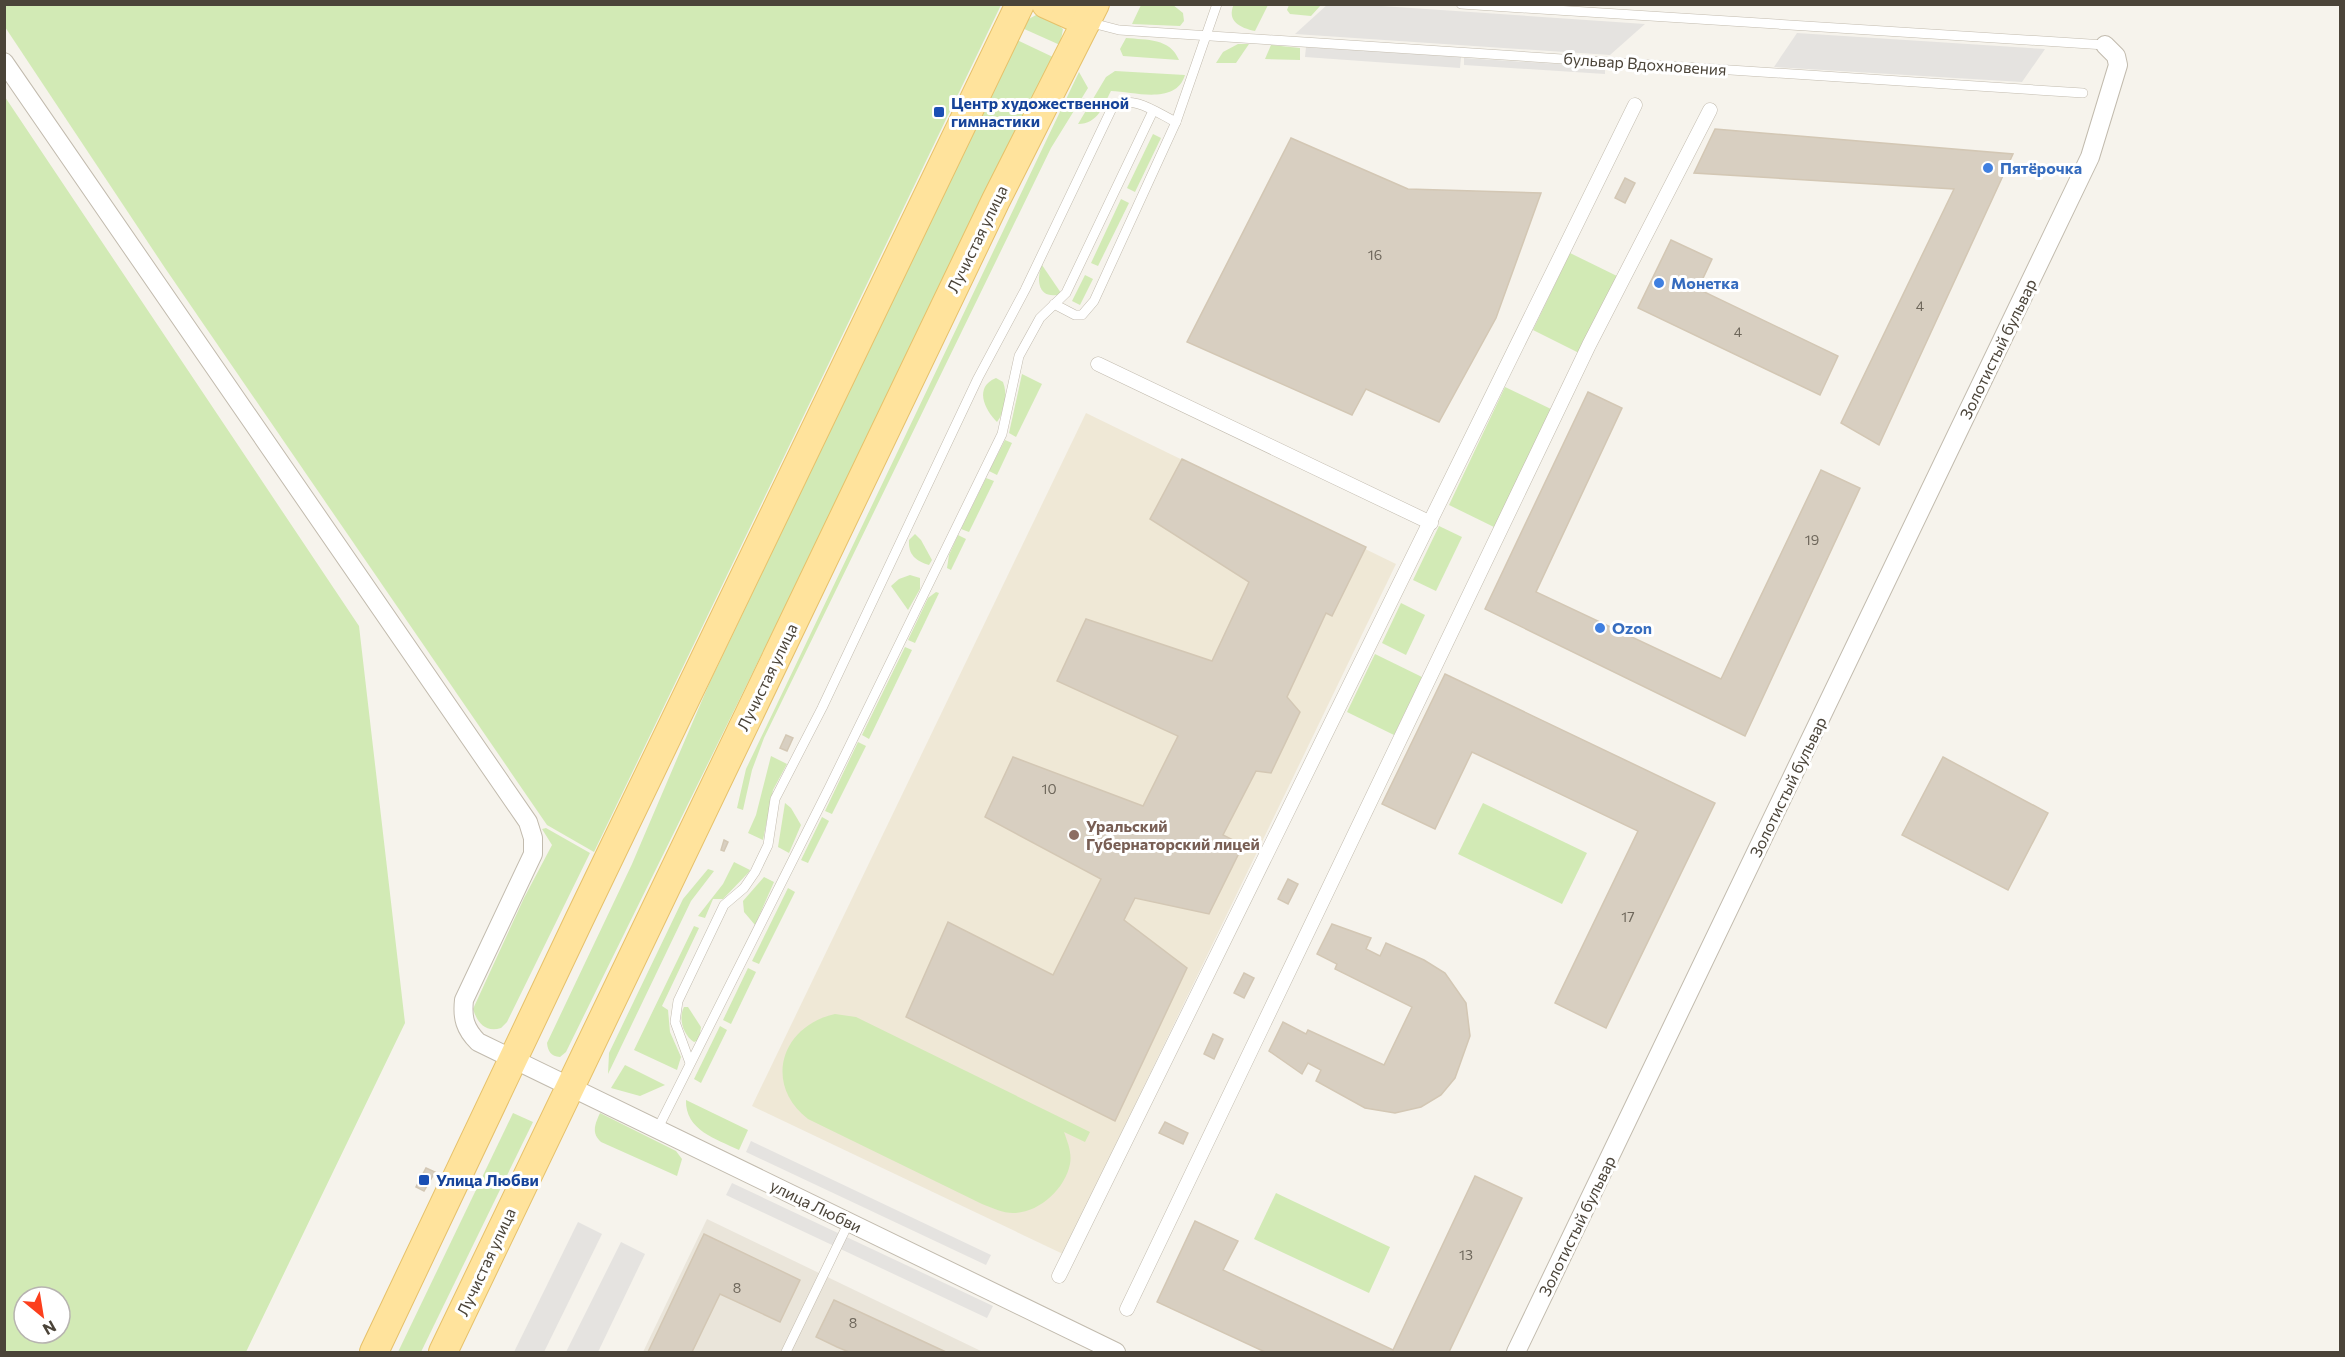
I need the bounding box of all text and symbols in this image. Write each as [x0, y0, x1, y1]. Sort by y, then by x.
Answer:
street label: бульвар Вдохновения [1563, 48, 1727, 79]
place label: Центр художественной гимнастики [951, 93, 1129, 130]
marker: Центр художественной гимнастики [932, 105, 946, 119]
place label: Пятёрочка [2000, 158, 2082, 177]
marker: Пятёрочка [1981, 161, 1995, 175]
street label: Лучистая улица [942, 182, 1011, 296]
house number: 16 [1368, 246, 1382, 263]
place label: Монетка [1671, 273, 1739, 292]
street label: Золотистый бульвар [1955, 275, 2040, 422]
marker: Монетка [1652, 276, 1666, 290]
house number: 4 [1916, 297, 1925, 314]
house number: 4 [1734, 323, 1743, 340]
house number: 19 [1805, 531, 1819, 548]
place label: Ozon [1612, 618, 1652, 637]
street label: Лучистая улица [732, 620, 801, 734]
marker: Ozon [1593, 621, 1607, 635]
street label: Золотистый бульвар [1745, 713, 1830, 860]
house number: 10 [1041, 780, 1057, 797]
place label: Уральский Губернаторский лицей [1086, 816, 1260, 853]
marker: Уральский Губернаторский лицей [1067, 828, 1081, 842]
house number: 17 [1621, 908, 1635, 925]
street label: Золотистый бульвар [1534, 1152, 1619, 1299]
place label: Улица Любви [436, 1170, 539, 1189]
marker: Улица Любви [417, 1173, 431, 1187]
street label: улица Любви [767, 1175, 865, 1236]
street label: Лучистая улица [452, 1205, 519, 1319]
house number: 13 [1459, 1246, 1473, 1263]
house number: 8 [733, 1279, 741, 1296]
north arrow [12, 1285, 72, 1345]
house number: 8 [849, 1314, 857, 1331]
text: N [40, 1317, 60, 1340]

